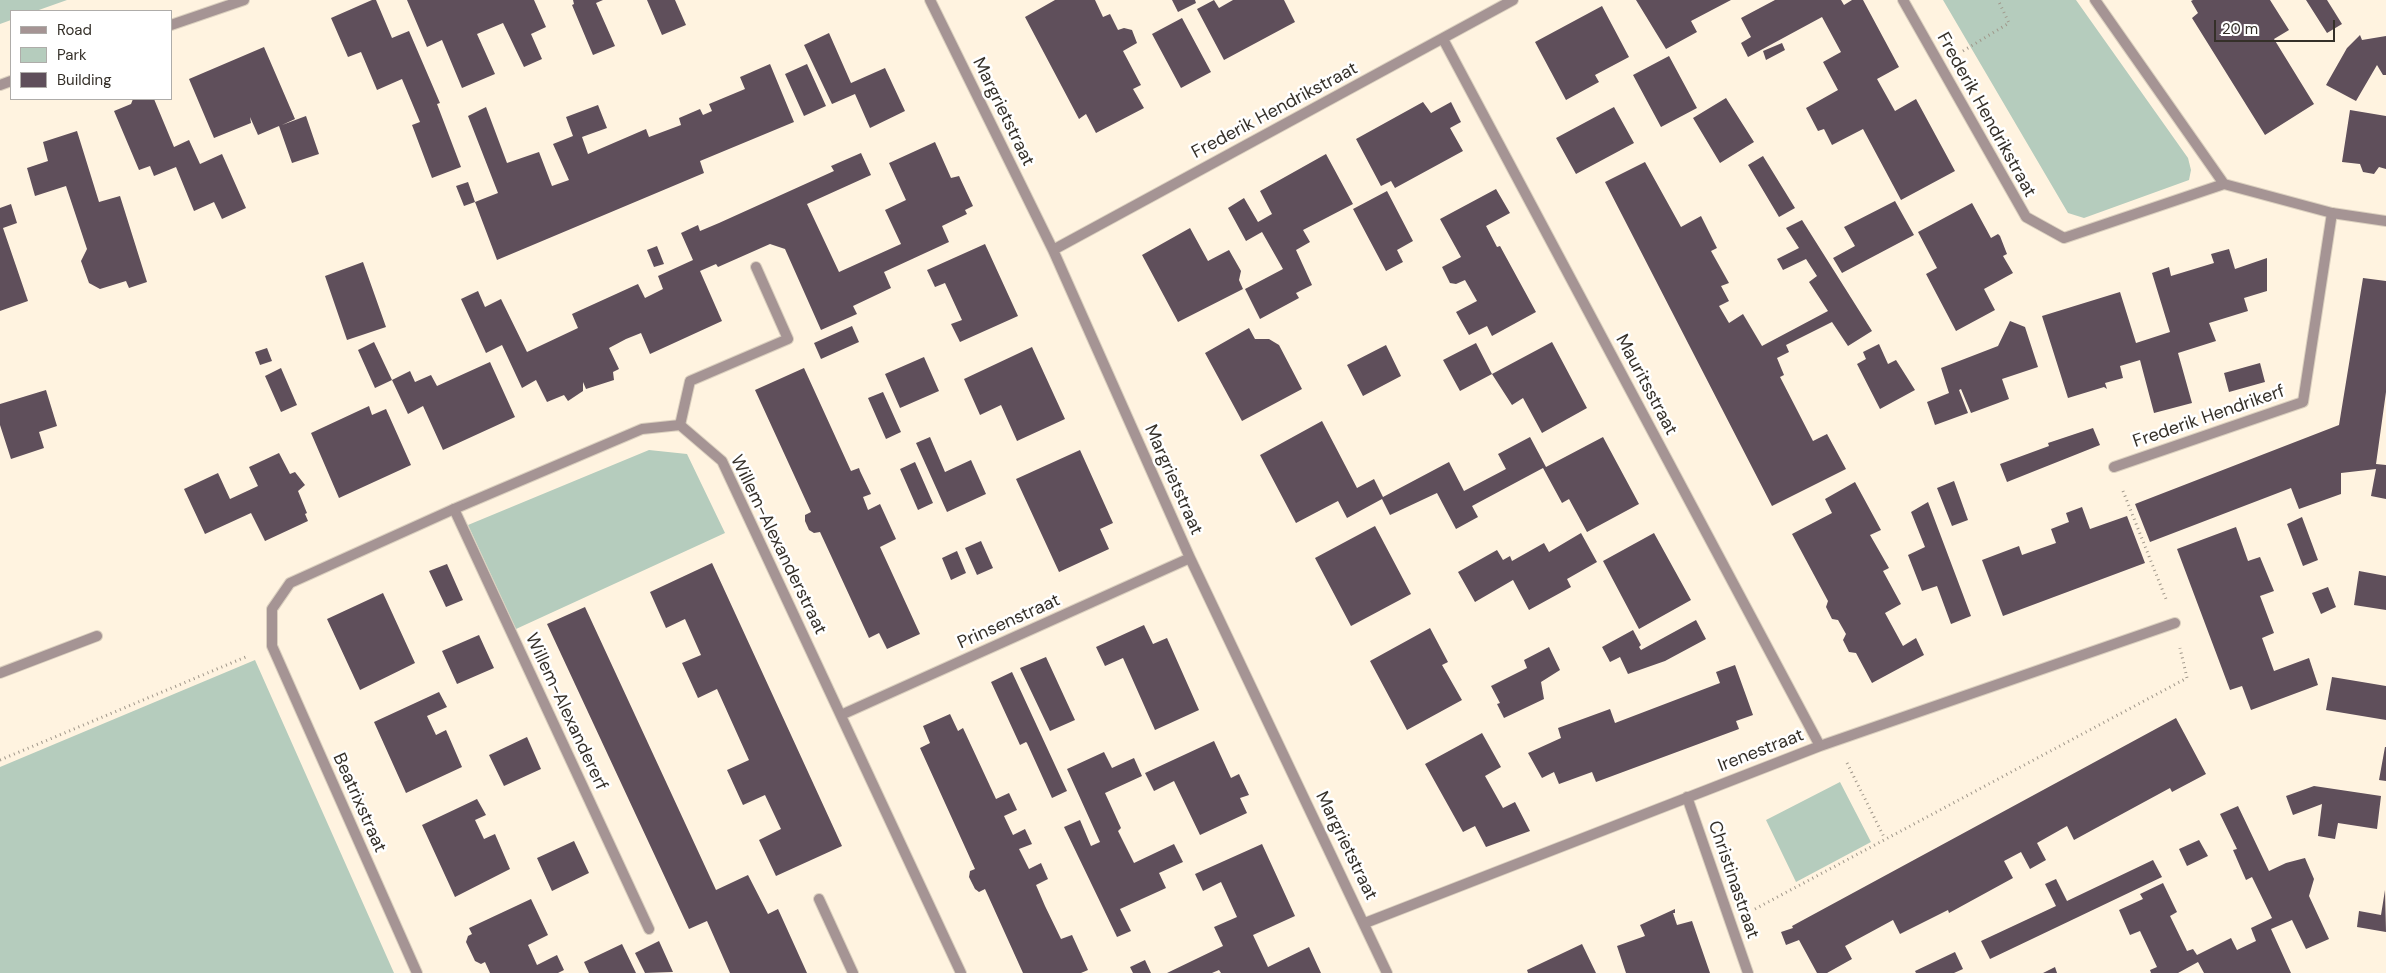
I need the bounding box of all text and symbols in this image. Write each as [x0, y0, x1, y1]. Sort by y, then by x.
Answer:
legend [10, 10, 172, 100]
scale bar [2216, 10, 2337, 42]
text: 20 m [2222, 19, 2258, 39]
text: Road [57, 20, 92, 40]
street label: Frederik Hendrikstraat [1932, 29, 2040, 201]
text: Park [57, 45, 87, 65]
street label: Margrietstraat [967, 54, 1039, 170]
street label: Frederik Hendrikstraat [1188, 58, 1362, 164]
text: Building [57, 70, 112, 90]
street label: Mauritsstraat [1610, 331, 1682, 439]
street label: Frederik Hendrikerf [2130, 381, 2288, 453]
street label: Margrietstraat [1139, 422, 1207, 538]
street label: Willem-Alexanderstraat [725, 452, 831, 638]
street label: Prinsenstraat [954, 590, 1064, 654]
street label: Willem-Alexandererf [520, 630, 612, 794]
street label: Irenestraat [1715, 725, 1807, 777]
street label: Beatrixstraat [328, 750, 390, 856]
street label: Margrietstraat [1310, 788, 1382, 904]
street label: Christinastraat [1703, 818, 1763, 942]

